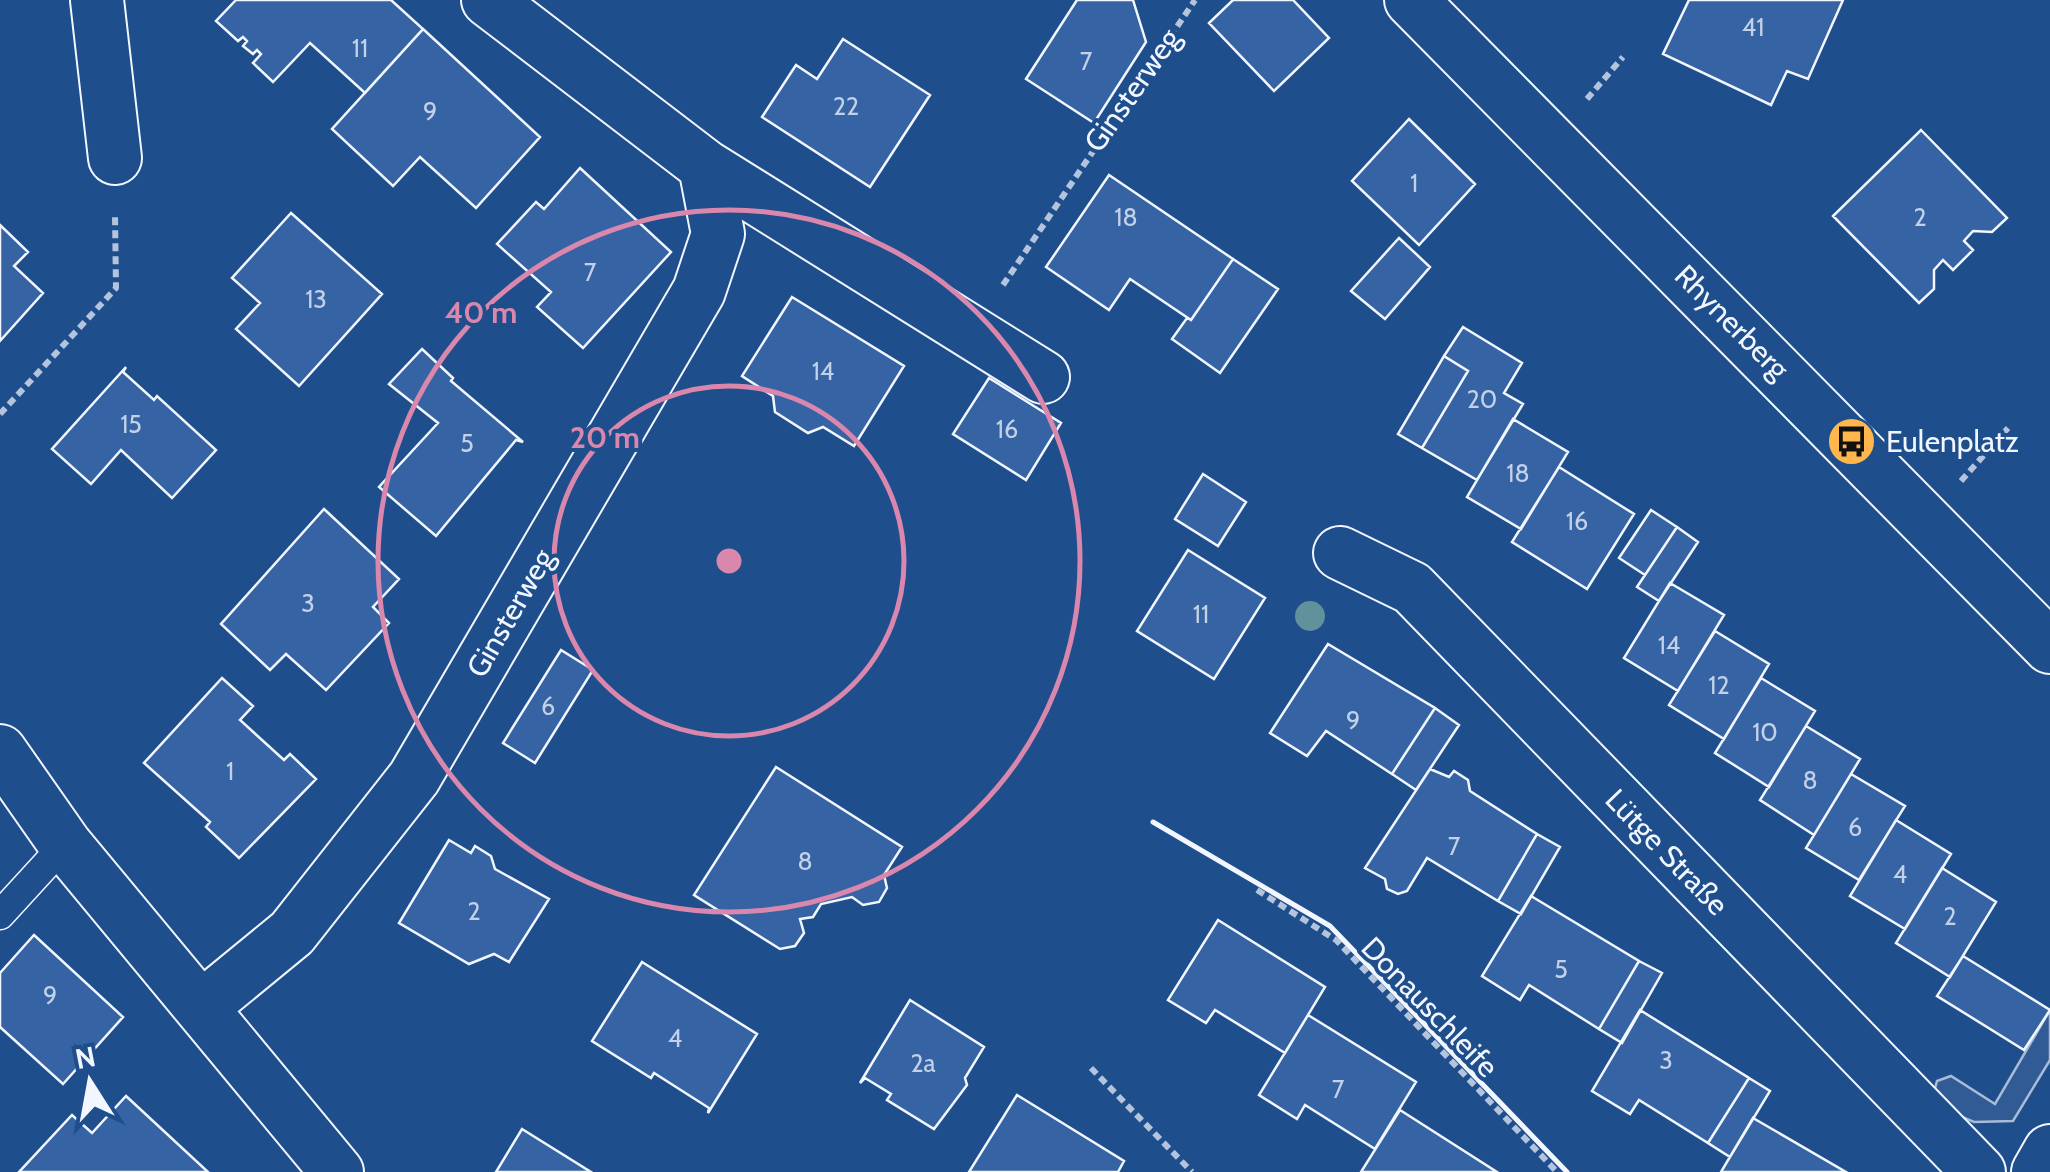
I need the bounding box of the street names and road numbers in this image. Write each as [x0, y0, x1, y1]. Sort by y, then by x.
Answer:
street label: Ginsterweg [1076, 20, 1189, 159]
street label: Rhynerberg [1667, 257, 1798, 388]
street label: Ginsterweg [458, 541, 562, 684]
street label: Lütge Straße [1598, 781, 1736, 923]
street label: Donauschleife [1354, 929, 1506, 1085]

